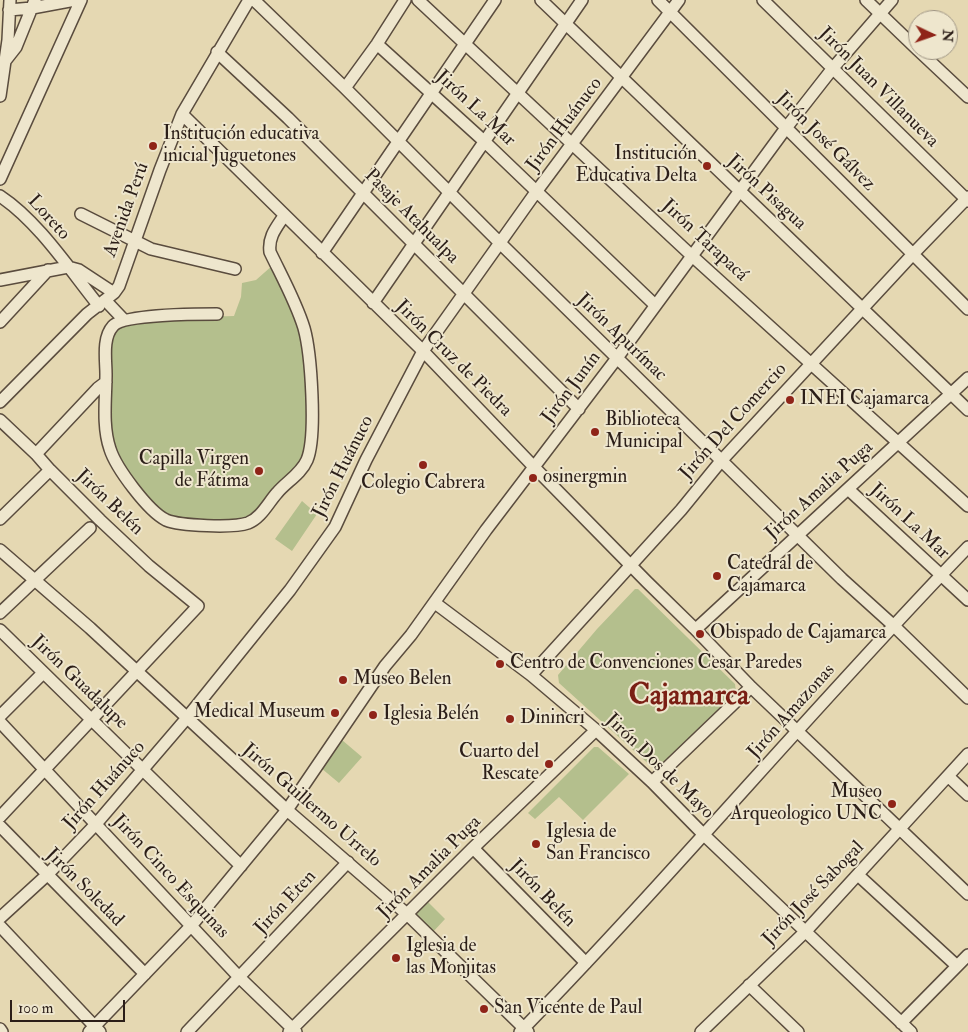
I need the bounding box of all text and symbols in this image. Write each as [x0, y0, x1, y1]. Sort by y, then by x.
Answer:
north arrow [908, 10, 958, 60]
street label: Jirón Juan Villanueva [813, 23, 943, 153]
text: N [939, 29, 956, 42]
street label: Jirón La Mar [430, 66, 520, 152]
street label: Jirón Huánuco [522, 73, 608, 177]
street label: Jirón José Gálvez [771, 88, 879, 196]
place label: Institución educativa inicial Juguetones [163, 124, 319, 168]
marker: Institución educativa inicial Juguetones [147, 140, 159, 152]
place label: Institución Educativa Delta [575, 144, 697, 188]
street label: Jirón Pisagua [722, 151, 810, 235]
street label: Avenida Perú [99, 160, 155, 260]
marker: Institución Educativa Delta [701, 160, 713, 172]
street label: Pasaje Atahualpa [359, 165, 463, 269]
street label: Loreto [22, 191, 74, 245]
street label: Jirón Tarapacá [656, 195, 752, 287]
street label: Jirón Apurímac [571, 289, 671, 387]
street label: Jirón Cruz de Piedra [390, 296, 516, 422]
street label: Jirón Junín [538, 347, 606, 429]
street label: Jirón Del Comercio [676, 359, 792, 485]
place label: INEI Cajamarca [800, 389, 929, 411]
marker: INEI Cajamarca [784, 394, 796, 406]
place label: Biblioteca Municipal [605, 410, 683, 454]
street label: Jirón Huánuco [308, 412, 380, 522]
marker: Biblioteca Municipal [589, 426, 601, 438]
street label: Jirón Amalia Puga [761, 437, 879, 545]
place label: Capilla Virgen de Fátima [139, 449, 249, 493]
marker: Colegio Cabrera [417, 459, 429, 471]
street label: Jirón Belén [70, 465, 148, 541]
marker: Capilla Virgen de Fátima [253, 465, 265, 477]
place label: osinergmin [543, 467, 627, 489]
marker: osinergmin [527, 472, 539, 484]
place label: Colegio Cabrera [361, 473, 485, 495]
street label: Jirón La Mar [864, 479, 954, 565]
place label: Catedral de Cajamarca [727, 554, 813, 598]
marker: Catedral de Cajamarca [711, 570, 723, 582]
place label: Obispado de Cajamarca [710, 623, 886, 645]
marker: Obispado de Cajamarca [694, 628, 706, 640]
street label: Jirón Guadalupe [26, 631, 132, 735]
place label: Centro de Convenciones Cesar Paredes [510, 653, 802, 675]
marker: Centro de Convenciones Cesar Paredes [494, 658, 506, 670]
street label: Jirón Amazonas [743, 660, 841, 764]
place label: Museo Belen [353, 669, 451, 691]
marker: Museo Belen [337, 674, 349, 686]
district label: Cajamarca [629, 681, 749, 715]
place label: Medical Museum [193, 702, 325, 724]
place label: Iglesia Belén [383, 704, 479, 726]
marker: Medical Museum [329, 707, 341, 719]
place label: Dinincri [520, 708, 585, 730]
marker: Iglesia Belén [367, 709, 379, 721]
street label: Jirón Dos de Mayo [600, 709, 718, 825]
marker: Dinincri [504, 713, 516, 725]
street label: Jirón Huánuco [59, 737, 151, 835]
street label: Jirón Guillermo Urrelo [237, 739, 385, 873]
place label: Cuarto del Rescate [459, 742, 539, 786]
marker: Cuarto del Rescate [543, 758, 555, 770]
place label: Museo Arqueologico UNC [731, 782, 882, 826]
marker: Museo Arqueologico UNC [886, 798, 898, 810]
street label: Jirón Cinco Esquinas [107, 810, 233, 944]
street label: Jirón Amalia Puga [373, 811, 487, 925]
place label: Iglesia de San Francisco [546, 822, 650, 866]
street label: Jirón José Sabogal [758, 837, 870, 951]
marker: Iglesia de San Francisco [530, 838, 542, 850]
street label: Jirón Soledad [40, 844, 128, 932]
street label: Jirón Belén [504, 855, 580, 933]
street label: Jirón Eten [250, 866, 322, 940]
place label: Iglesia de las Monjitas [406, 936, 496, 980]
marker: Iglesia de las Monjitas [390, 952, 402, 964]
scale bar [12, 990, 128, 1022]
place label: San Vicente de Paul [494, 998, 642, 1020]
text: 100 m [18, 999, 53, 1018]
marker: San Vicente de Paul [478, 1003, 490, 1015]

